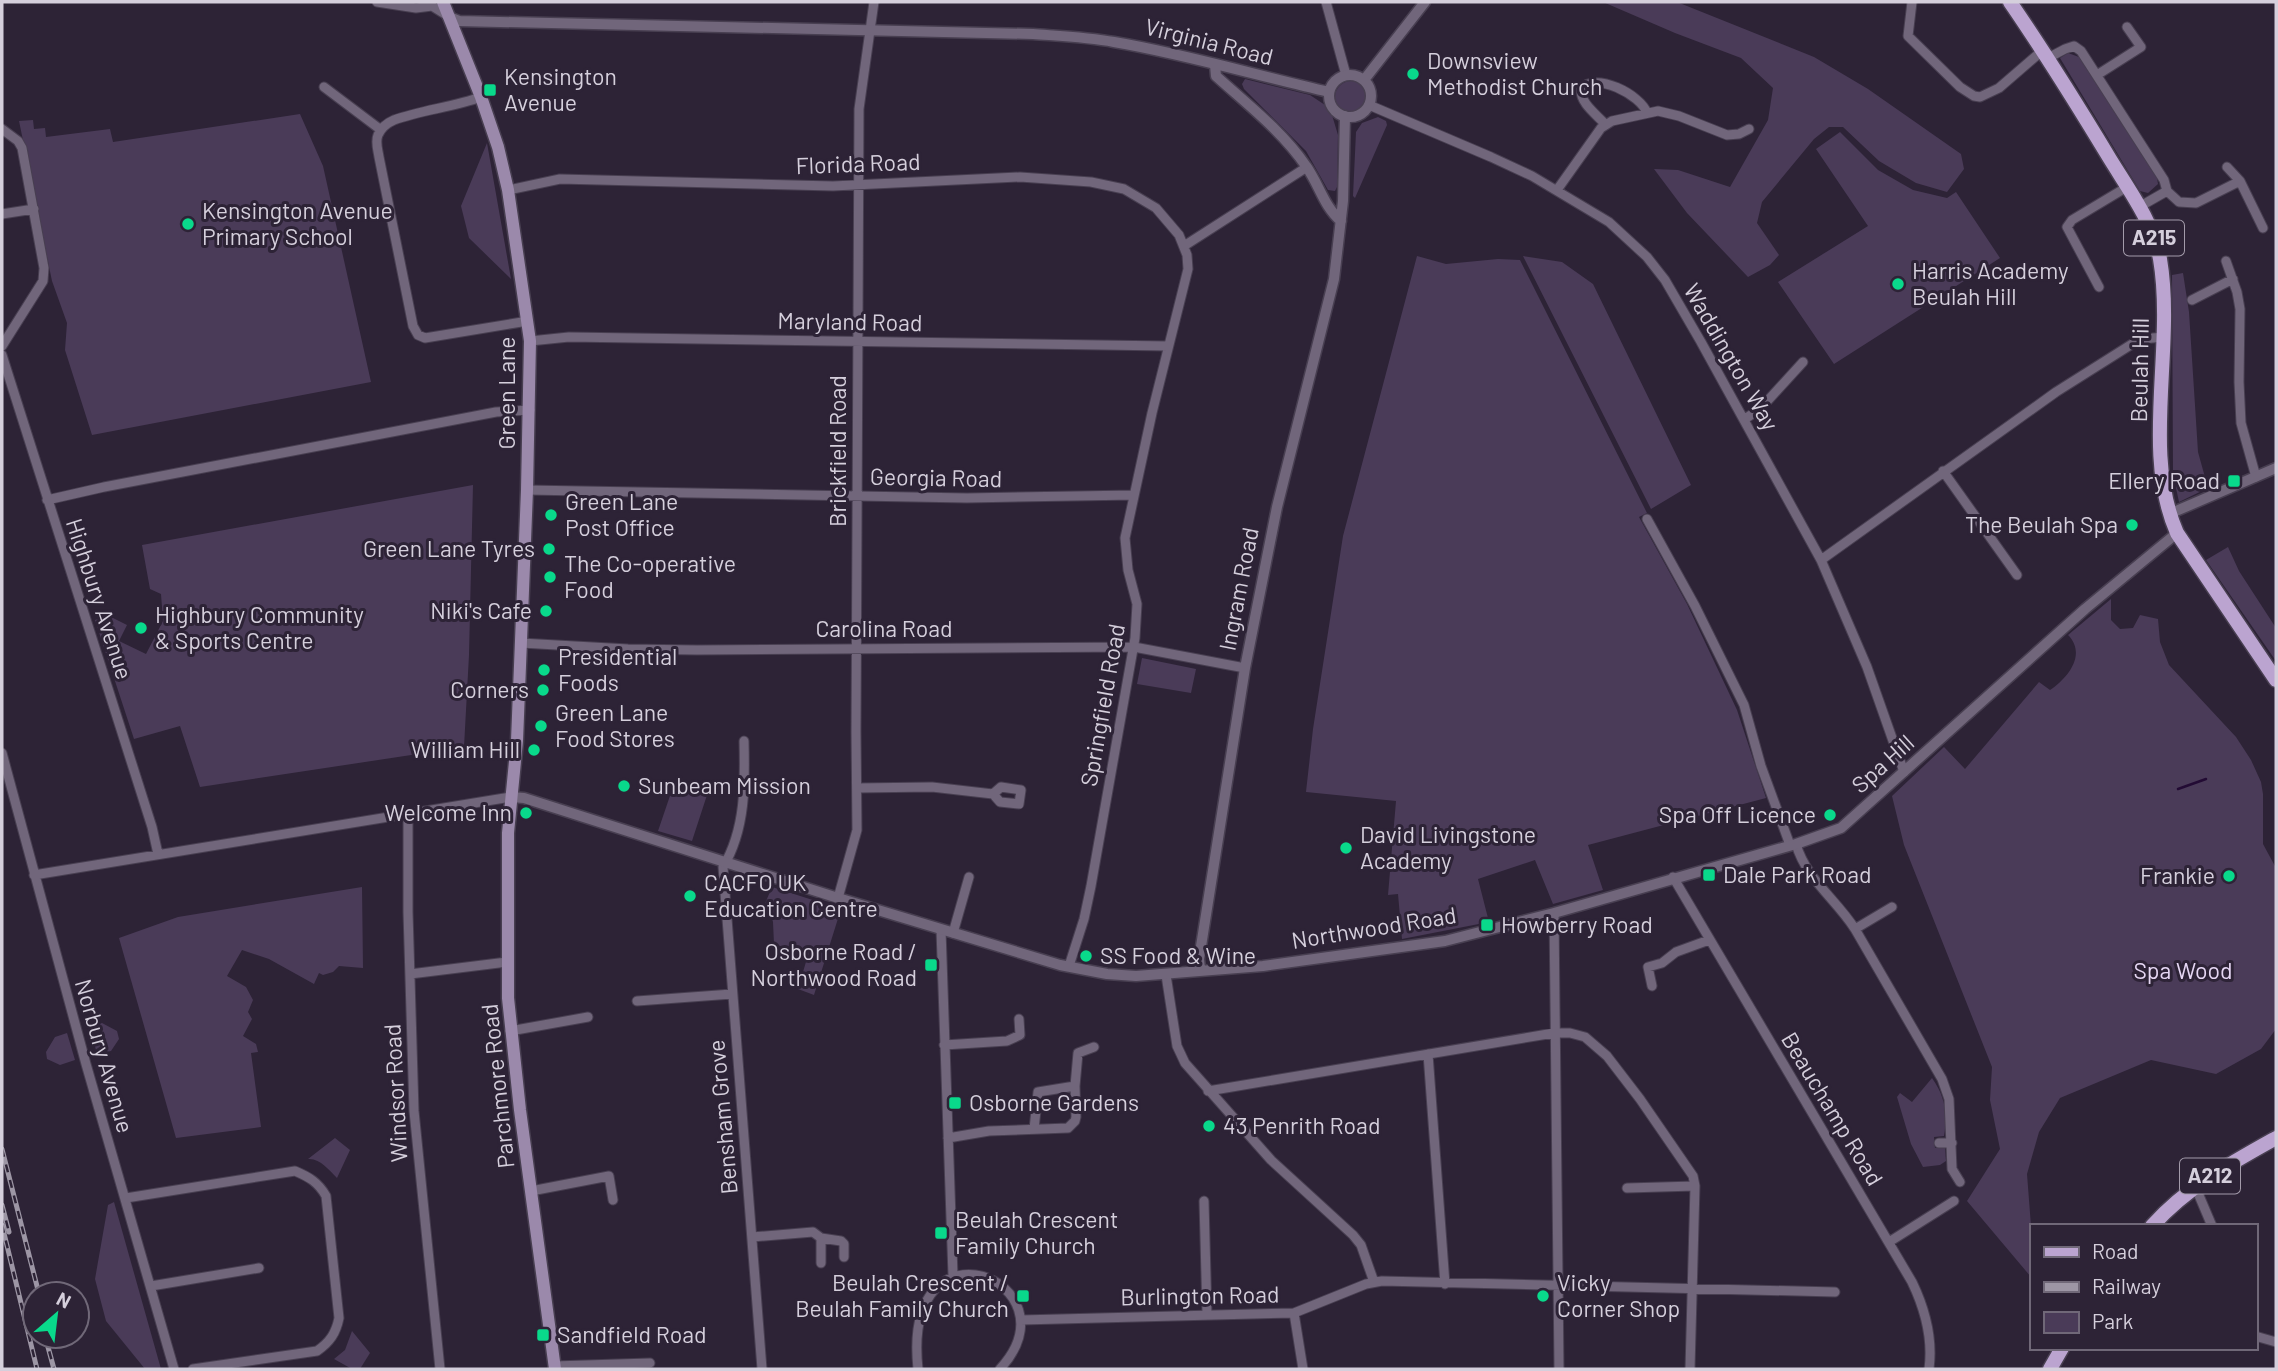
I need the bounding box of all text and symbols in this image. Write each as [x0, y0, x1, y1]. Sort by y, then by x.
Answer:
street label: Virginia Road [1142, 12, 1276, 70]
place label: Downsview Methodist Church [1427, 46, 1602, 100]
place label: Kensington Avenue [504, 62, 617, 116]
marker: Downsview Methodist Church [1405, 66, 1421, 82]
marker: Kensington Avenue [482, 82, 498, 98]
street label: Florida Road [795, 147, 921, 179]
place label: Kensington Avenue Primary School [202, 196, 393, 250]
marker: Kensington Avenue Primary School [180, 216, 196, 232]
road number: A215 [2124, 220, 2184, 256]
place label: Harris Academy Beulah Hill [1912, 256, 2069, 310]
marker: Harris Academy Beulah Hill [1890, 276, 1906, 292]
street label: Waddington Way [1678, 278, 1786, 435]
street label: Maryland Road [777, 306, 923, 336]
street label: Beulah Hill [2124, 317, 2154, 422]
street label: Green Lane [492, 336, 520, 450]
street label: Brickfield Road [823, 375, 851, 527]
street label: Georgia Road [870, 462, 1002, 492]
place label: Ellery Road [2108, 466, 2220, 494]
marker: Ellery Road [2226, 473, 2242, 489]
place label: Green Lane Post Office [565, 487, 678, 541]
marker: Green Lane Post Office [543, 507, 559, 523]
place label: The Beulah Spa [1965, 510, 2118, 538]
street label: Highbury Avenue [61, 515, 139, 683]
marker: The Beulah Spa [2124, 517, 2140, 533]
street label: Ingram Road [1212, 525, 1264, 653]
place label: Green Lane Tyres [363, 534, 535, 562]
marker: Green Lane Tyres [541, 541, 557, 557]
place label: The Co-operative Food [564, 549, 736, 603]
marker: The Co-operative Food [542, 569, 558, 585]
place label: Niki's Cafe [430, 596, 532, 624]
place label: Highbury Community & Sports Centre [155, 600, 364, 654]
marker: Niki's Cafe [538, 603, 554, 619]
street label: Carolina Road [815, 614, 953, 642]
marker: Highbury Community & Sports Centre [133, 620, 149, 636]
street label: Springfield Road [1074, 621, 1130, 788]
place label: Presidential Foods [558, 642, 677, 696]
marker: Presidential Foods [536, 662, 552, 678]
place label: Corners [450, 675, 529, 703]
marker: Corners [535, 682, 551, 698]
place label: Green Lane Food Stores [555, 698, 675, 752]
marker: Green Lane Food Stores [533, 718, 549, 734]
street label: Spa Hill [1845, 728, 1919, 798]
place label: William Hill [411, 735, 520, 763]
marker: William Hill [526, 742, 542, 758]
place label: Sunbeam Mission [638, 771, 811, 799]
marker: Sunbeam Mission [616, 778, 632, 794]
place label: Welcome Inn [384, 798, 512, 826]
place label: Spa Off Licence [1659, 800, 1816, 828]
marker: Welcome Inn [518, 805, 534, 821]
marker: Spa Off Licence [1822, 807, 1838, 823]
place label: David Livingstone Academy [1360, 820, 1536, 874]
marker: David Livingstone Academy [1338, 840, 1354, 856]
place label: Dale Park Road [1723, 860, 1872, 888]
place label: Frankie [2140, 861, 2215, 889]
marker: Dale Park Road [1701, 867, 1717, 883]
place label: CACFO UK Education Centre [704, 868, 878, 922]
marker: Frankie [2221, 868, 2237, 884]
marker: CACFO UK Education Centre [682, 888, 698, 904]
street label: Northwood Road [1289, 900, 1458, 954]
place label: Howberry Road [1501, 910, 1653, 938]
marker: Howberry Road [1479, 917, 1495, 933]
place label: Osborne Road / Northwood Road [750, 937, 917, 991]
place label: SS Food & Wine [1100, 941, 1256, 969]
marker: SS Food & Wine [1078, 948, 1094, 964]
park label: Spa Wood [2133, 956, 2233, 984]
marker: Osborne Road / Northwood Road [923, 957, 939, 973]
street label: Norbury Avenue [70, 976, 140, 1136]
street label: Parchmore Road [474, 1002, 520, 1170]
street label: Windsor Road [377, 1023, 413, 1163]
street label: Beauchamp Road [1776, 1027, 1890, 1190]
street label: Bensham Grove [701, 1039, 743, 1196]
place label: Osborne Gardens [969, 1088, 1139, 1116]
marker: Osborne Gardens [947, 1095, 963, 1111]
place label: 43 Penrith Road [1223, 1111, 1380, 1139]
marker: 43 Penrith Road [1201, 1118, 1217, 1134]
road number: A212 [2180, 1158, 2240, 1194]
place label: Beulah Crescent Family Church [955, 1205, 1118, 1259]
legend [2030, 1224, 2257, 1350]
marker: Beulah Crescent Family Church [933, 1225, 949, 1241]
text: Road [2092, 1238, 2138, 1263]
place label: Beulah Crescent / Beulah Family Church [795, 1268, 1009, 1322]
place label: Vicky Corner Shop [1557, 1268, 1680, 1322]
text: Railway [2092, 1273, 2161, 1298]
north arrow [21, 1280, 91, 1350]
street label: Burlington Road [1120, 1280, 1280, 1310]
text: N [53, 1286, 75, 1313]
marker: Beulah Crescent / Beulah Family Church [1015, 1288, 1031, 1304]
marker: Vicky Corner Shop [1535, 1288, 1551, 1304]
text: Park [2092, 1308, 2133, 1333]
place label: Sandfield Road [557, 1320, 707, 1348]
marker: Sandfield Road [535, 1327, 551, 1343]

